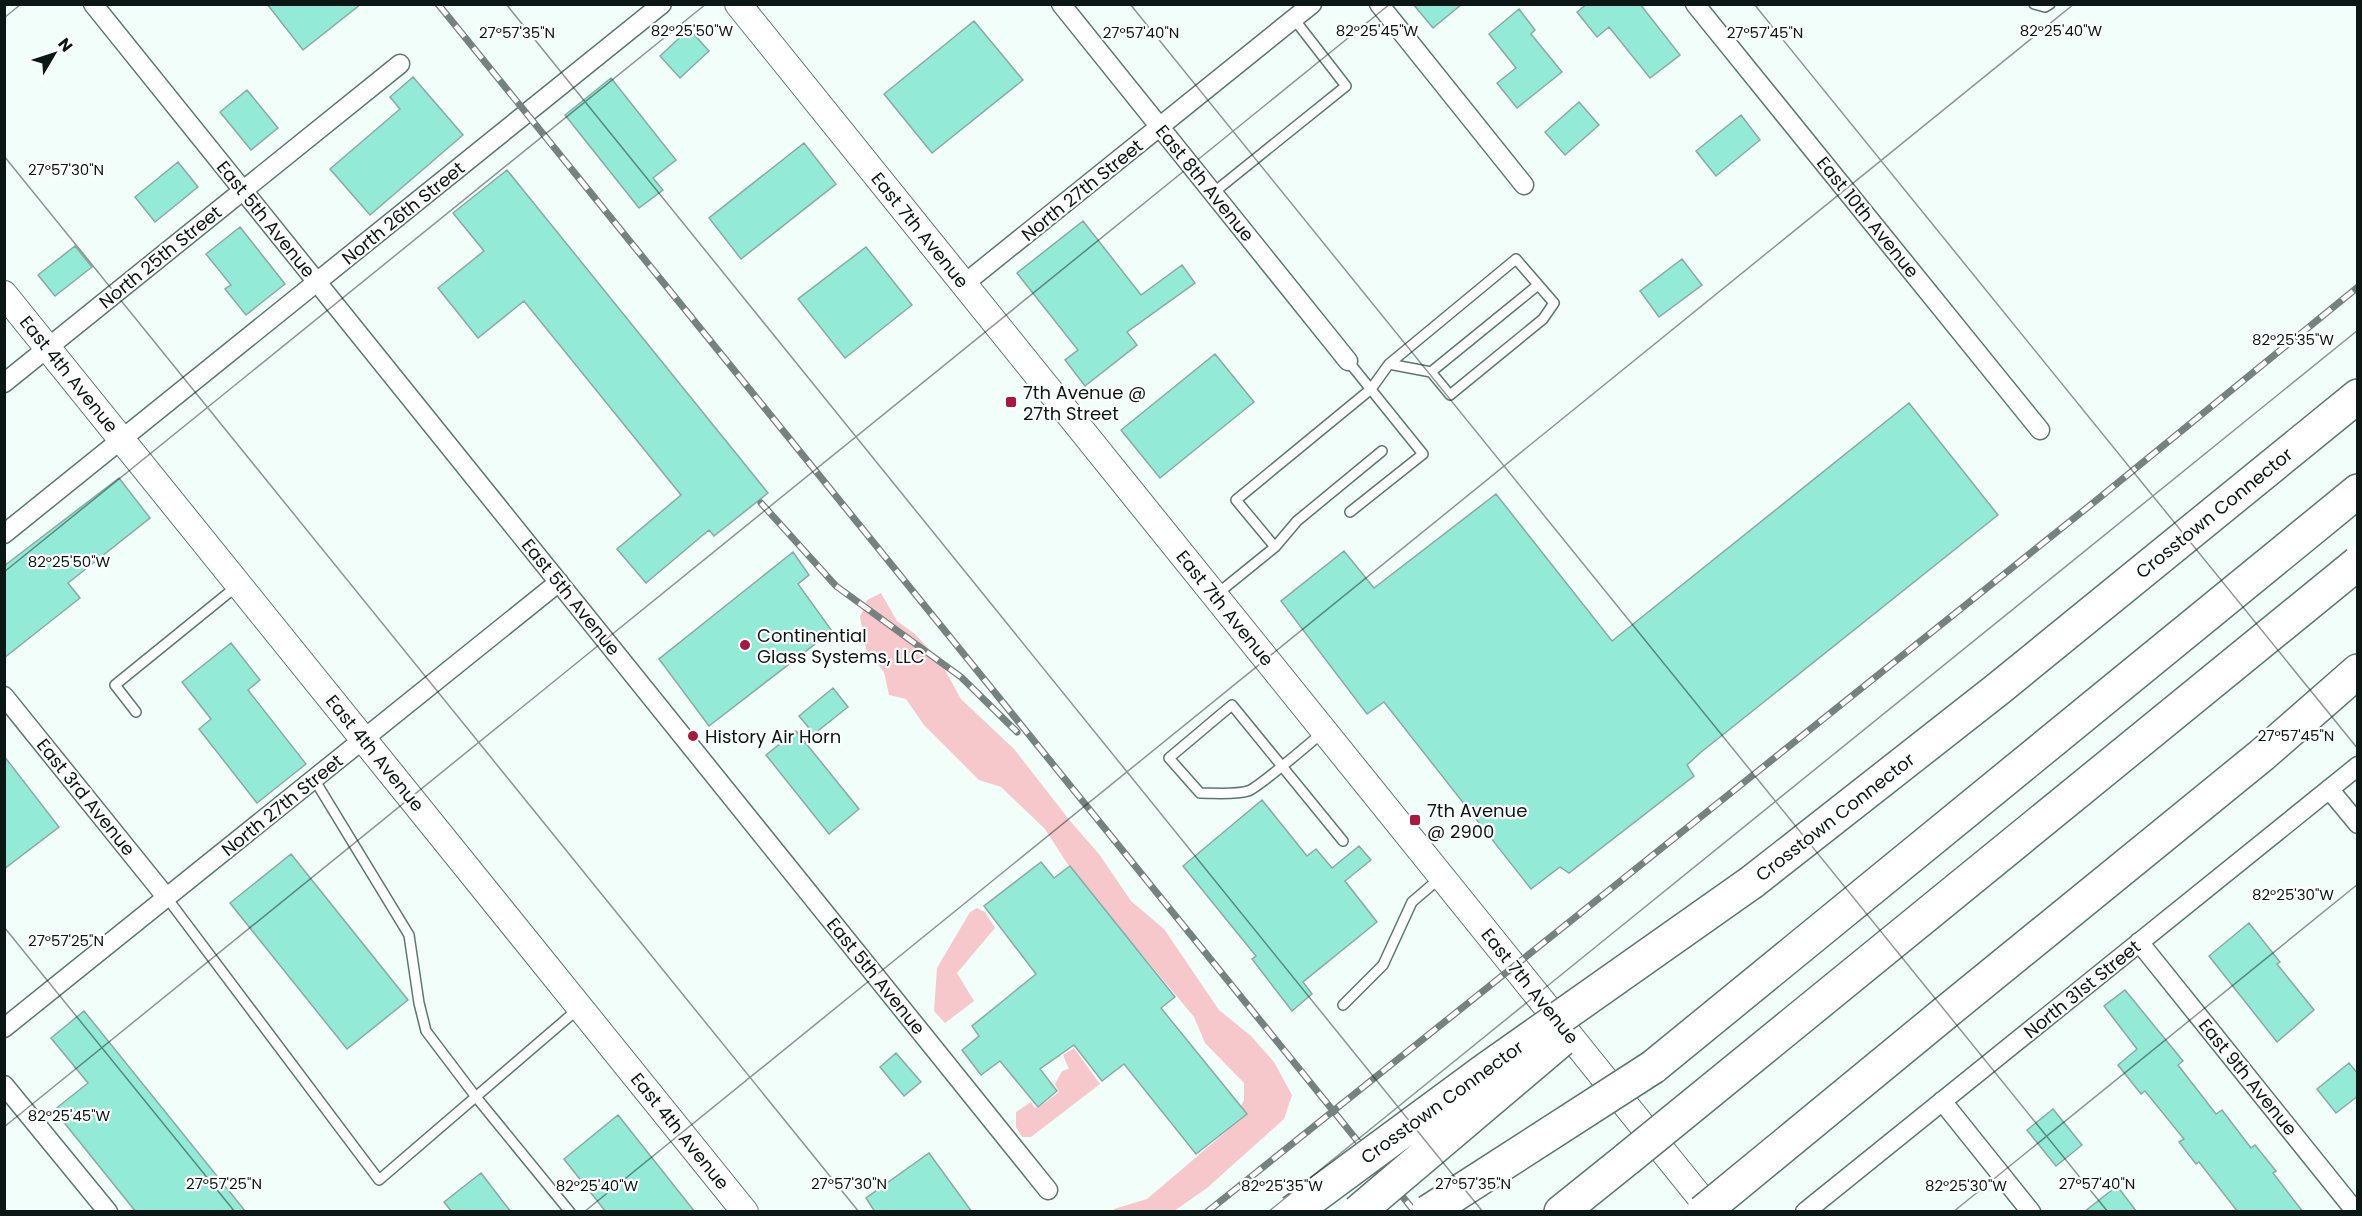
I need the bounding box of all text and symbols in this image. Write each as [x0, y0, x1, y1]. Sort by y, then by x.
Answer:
text: 82°25'50"W [651, 20, 734, 41]
text: 82°25'45"W [1336, 20, 1419, 41]
text: 82°25'40"W [2020, 20, 2103, 41]
text: 27°57'35"N [479, 22, 555, 43]
text: 27°57'40"N [1103, 22, 1179, 43]
text: 27°57'45"N [1727, 22, 1803, 43]
north arrow [24, 24, 84, 84]
text: N [53, 33, 78, 57]
street label: East 8th Avenue [1150, 119, 1260, 247]
street label: North 27th Street [1016, 133, 1148, 247]
street label: East 10th Avenue [1811, 151, 1925, 283]
street label: East 5th Avenue [211, 155, 321, 283]
street label: North 26th Street [336, 156, 470, 270]
text: 27°57'30"N [28, 159, 104, 180]
street label: East 7th Avenue [865, 167, 975, 293]
street label: North 25th Street [93, 200, 227, 314]
street label: East 4th Avenue [14, 310, 124, 438]
text: 82°25'35"W [2252, 329, 2334, 350]
place label: 7th Avenue @ 27th Street [1023, 380, 1146, 426]
marker: 7th Avenue @ 27th Street [1004, 395, 1018, 409]
street label: Crosstown Connector [2130, 442, 2298, 584]
street label: East 5th Avenue [516, 533, 626, 661]
street label: East 7th Avenue [1170, 545, 1280, 671]
text: 82°25'50"W [28, 551, 111, 572]
place label: Continential Glass Systems, LLC [757, 623, 925, 669]
marker: Continential Glass Systems, LLC [738, 638, 752, 652]
street label: East 4th Avenue [320, 689, 430, 817]
place label: History Air Horn [705, 724, 841, 749]
text: 27°57'45"N [2258, 725, 2334, 746]
marker: History Air Horn [686, 729, 700, 743]
street label: East 3rd Avenue [31, 733, 141, 861]
street label: Crosstown Connector [1750, 747, 1920, 887]
street label: North 27th Street [216, 748, 348, 862]
place label: 7th Avenue @ 2900 [1427, 798, 1527, 844]
marker: 7th Avenue @ 2900 [1408, 813, 1422, 827]
text: 82°25'30"W [2252, 884, 2334, 905]
street label: East 5th Avenue [821, 912, 931, 1040]
street label: East 7th Avenue [1475, 923, 1585, 1049]
text: 27°57'25"N [28, 930, 104, 951]
street label: North 31st Street [2018, 934, 2146, 1044]
street label: East 9th Avenue [2193, 1013, 2303, 1141]
street label: Crosstown Connector [1356, 1034, 1529, 1170]
street label: East 4th Avenue [625, 1067, 735, 1195]
text: 82°25'45"W [28, 1105, 111, 1126]
text: 27°57'25"N [186, 1173, 262, 1194]
text: 27°57'30"N [811, 1173, 887, 1194]
text: 27°57'35"N [1435, 1173, 1511, 1194]
text: 27°57'40"N [2059, 1173, 2135, 1194]
text: 82°25'40"W [556, 1175, 639, 1196]
text: 82°25'35"W [1241, 1175, 1323, 1196]
text: 82°25'30"W [1925, 1175, 2007, 1196]

